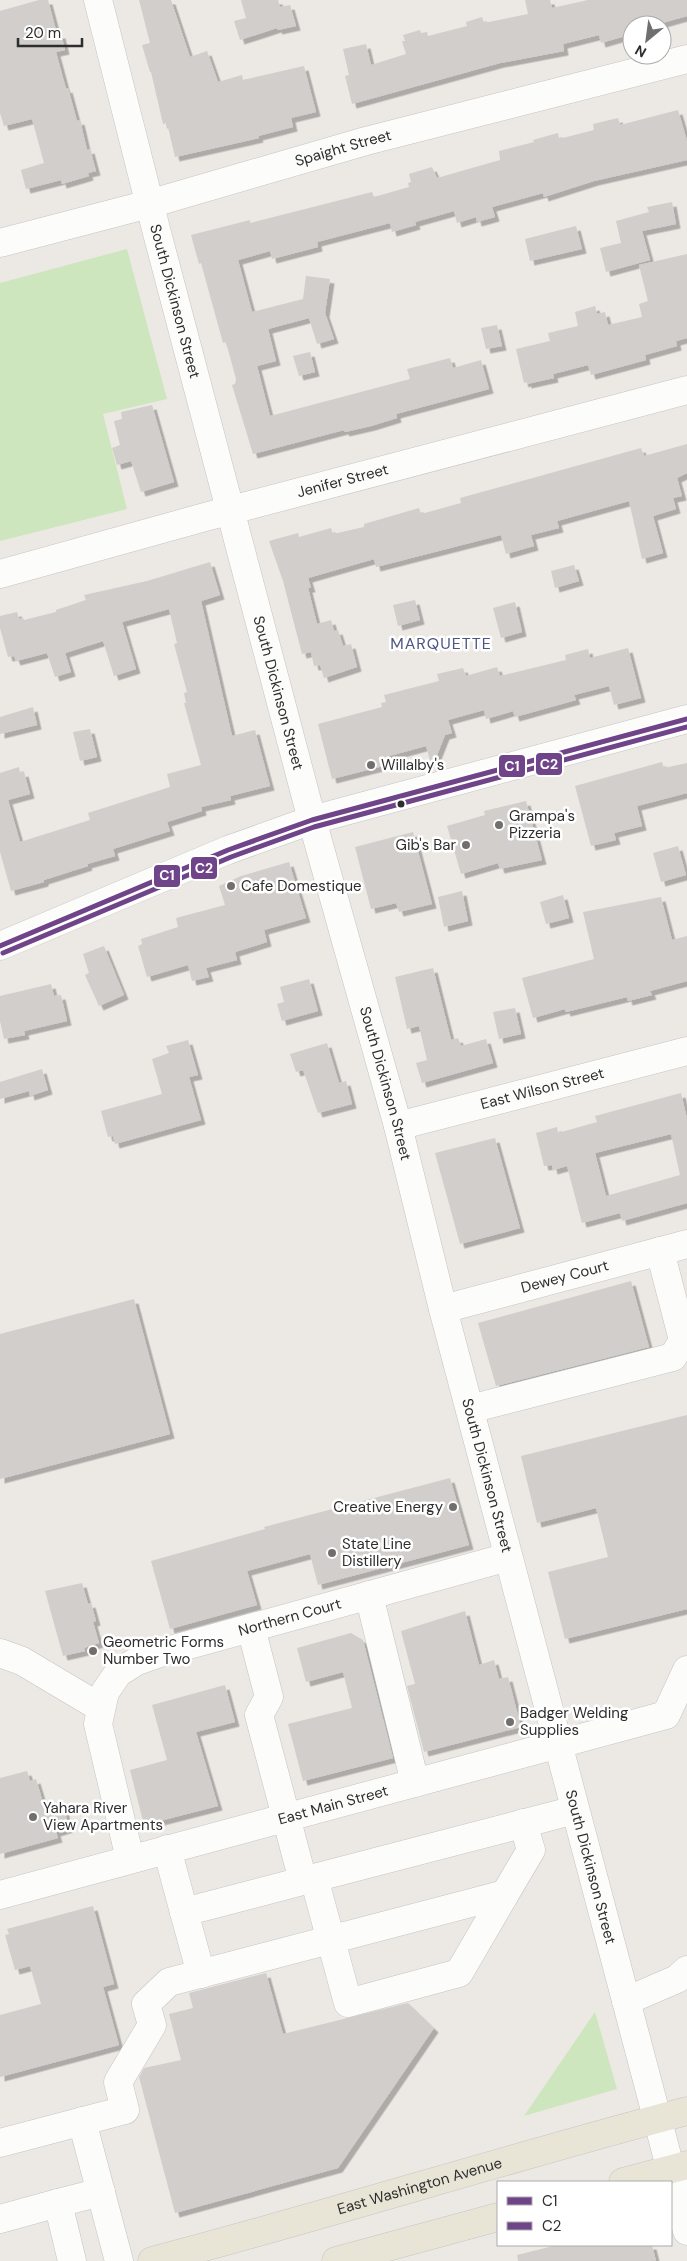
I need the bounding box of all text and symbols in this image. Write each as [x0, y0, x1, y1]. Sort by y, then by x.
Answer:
scale bar [18, 15, 81, 47]
north arrow [622, 15, 672, 65]
text: 20 m [25, 23, 61, 43]
text: N [632, 41, 650, 62]
street label: Spaight Street [292, 125, 393, 171]
street label: South Dickinson Street [145, 222, 205, 381]
street label: Jenifer Street [295, 459, 391, 502]
street label: South Dickinson Street [249, 614, 308, 772]
district label: MARQUETTE [390, 633, 492, 654]
line badge: C2 [535, 752, 563, 776]
line badge: C1 [498, 754, 526, 778]
place label: Willalby's [381, 755, 444, 775]
text: C2 [540, 755, 558, 773]
text: C1 [504, 757, 520, 775]
marker: Willalby's [365, 759, 377, 771]
unlabelled marker [396, 799, 406, 809]
place label: Grampa's Pizzeria [509, 806, 575, 843]
marker: Grampa's Pizzeria [493, 819, 505, 831]
place label: Gib's Bar [396, 835, 456, 855]
marker: Gib's Bar [460, 839, 472, 851]
line badge: C2 [190, 856, 218, 880]
text: C2 [195, 859, 213, 877]
line badge: C1 [153, 864, 181, 888]
text: C1 [159, 866, 175, 884]
place label: Cafe Domestique [241, 876, 362, 896]
marker: Cafe Domestique [225, 880, 237, 892]
street label: South Dickinson Street [355, 1004, 416, 1162]
street label: East Wilson Street [478, 1063, 606, 1114]
street label: Dewey Court [519, 1255, 611, 1298]
street label: South Dickinson Street [457, 1396, 517, 1555]
place label: Creative Energy [333, 1497, 444, 1517]
marker: Creative Energy [447, 1501, 459, 1513]
place label: State Line Distillery [342, 1534, 411, 1571]
marker: State Line Distillery [326, 1547, 338, 1559]
street label: Northern Court [236, 1593, 344, 1641]
place label: Geometric Forms Number Two [103, 1632, 224, 1669]
marker: Geometric Forms Number Two [87, 1645, 99, 1657]
place label: Badger Welding Supplies [520, 1703, 628, 1740]
marker: Badger Welding Supplies [504, 1716, 516, 1728]
street label: East Main Street [276, 1781, 390, 1829]
street label: South Dickinson Street [561, 1788, 621, 1946]
place label: Yahara River View Apartments [43, 1798, 163, 1835]
marker: Yahara River View Apartments [27, 1811, 39, 1823]
street label: East Washington Avenue [335, 2153, 504, 2219]
legend [497, 2181, 672, 2246]
text: C1 [542, 2191, 557, 2211]
text: C2 [542, 2216, 561, 2236]

